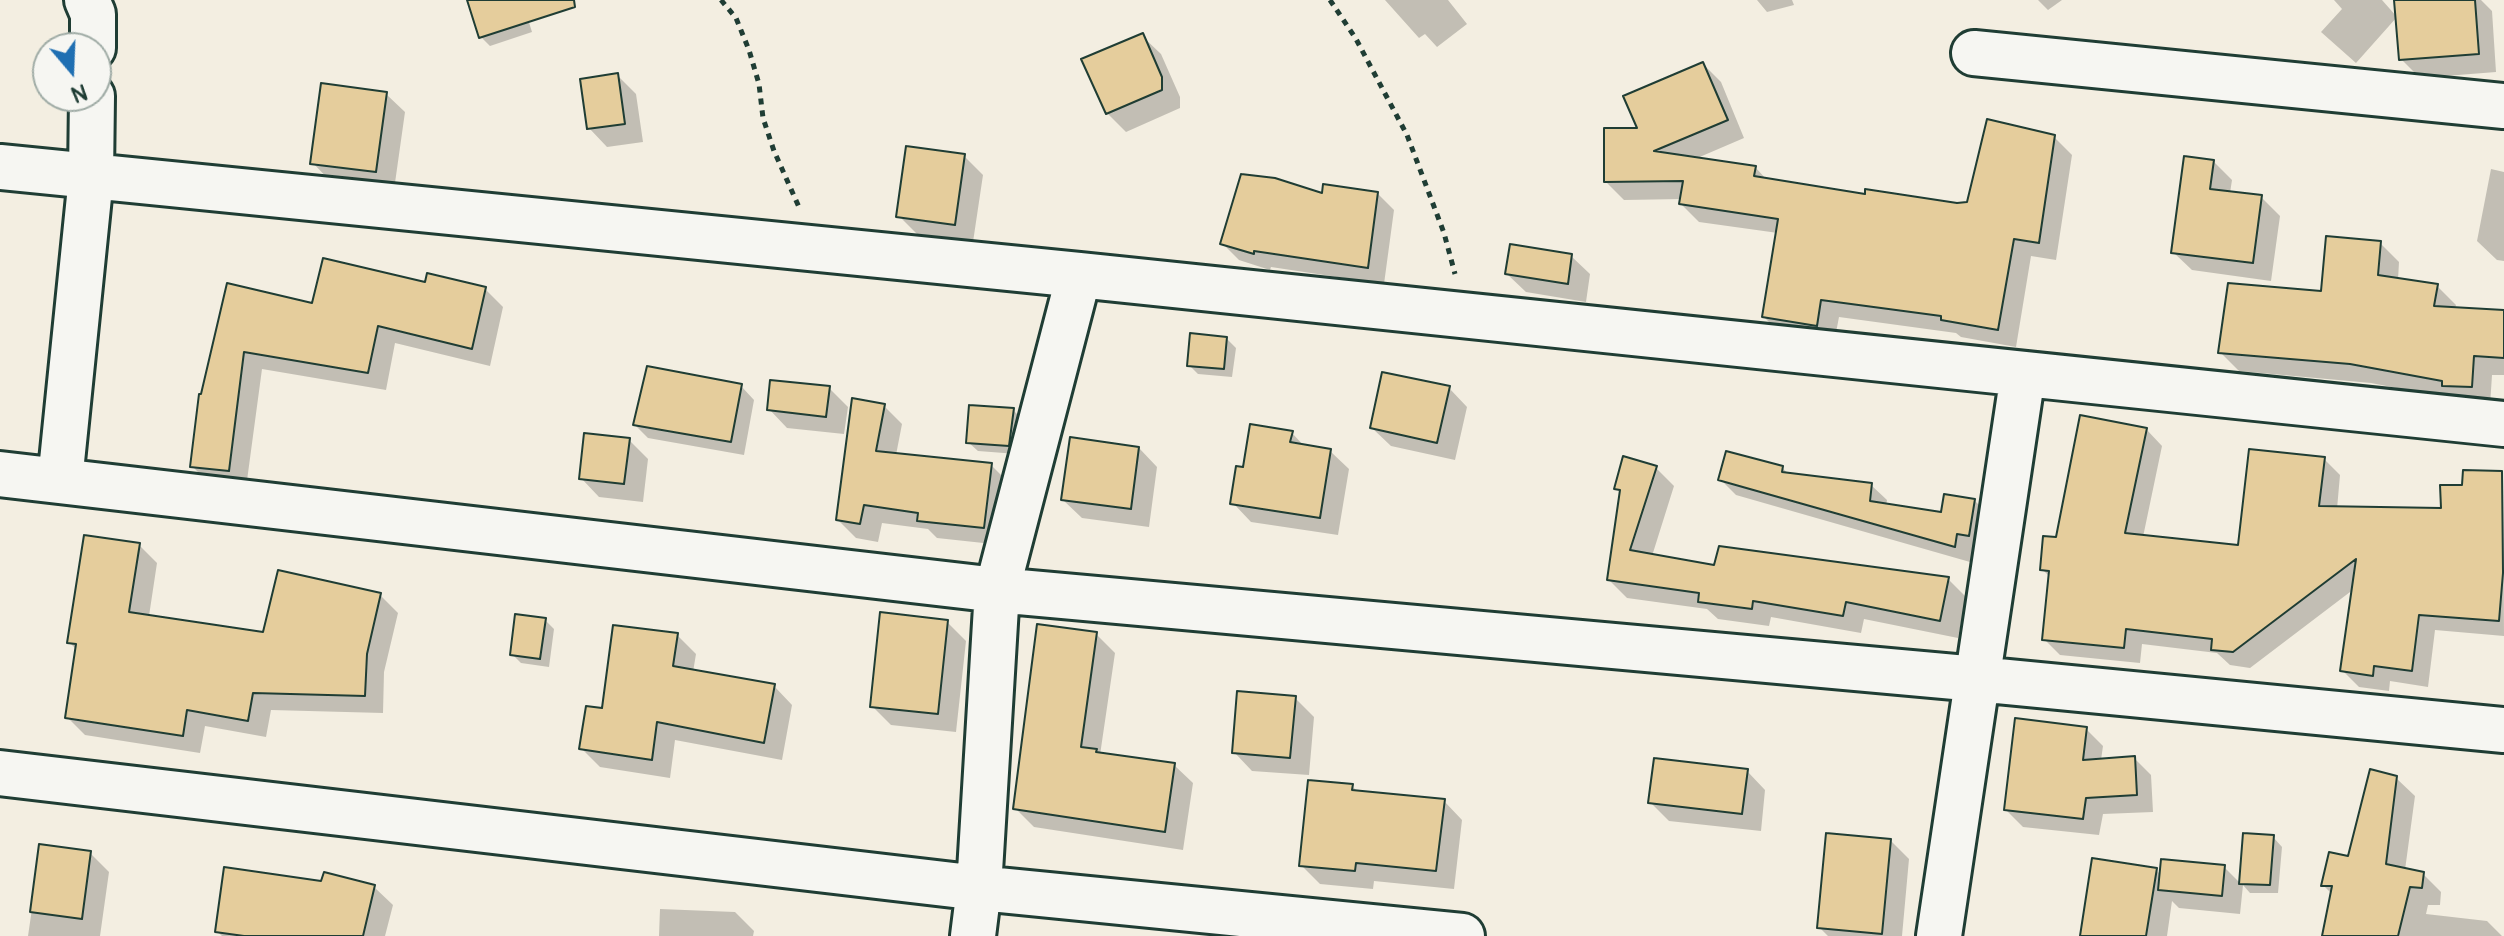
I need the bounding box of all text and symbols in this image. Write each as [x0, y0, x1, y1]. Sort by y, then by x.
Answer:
north arrow [32, 32, 112, 112]
text: N [68, 77, 91, 108]

